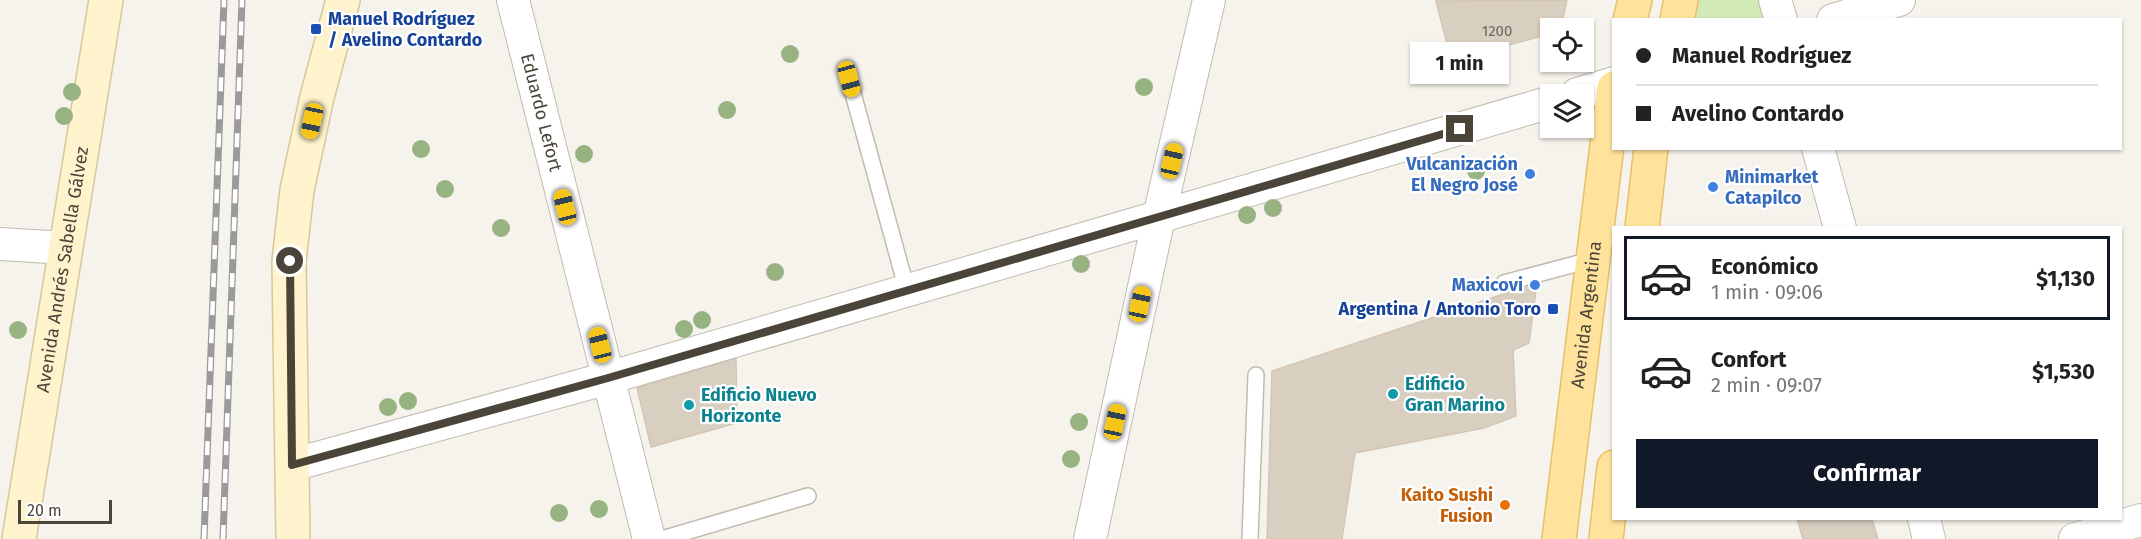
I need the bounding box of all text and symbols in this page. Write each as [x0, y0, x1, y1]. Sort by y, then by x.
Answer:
place label: Manuel Rodríguez / Avelino Contardo [328, 8, 482, 51]
map controls [1540, 18, 1594, 138]
button: locate [1540, 18, 1594, 72]
marker: Manuel Rodríguez / Avelino Contardo [309, 22, 323, 36]
house number: 1200 [1482, 22, 1512, 40]
callout: 1 min [1410, 42, 1510, 84]
text: Manuel Rodríguez [1672, 42, 1851, 69]
street label: Eduardo Lefort [516, 51, 567, 174]
text: 1 min [1435, 51, 1484, 75]
car [836, 59, 862, 99]
button: layers [1540, 84, 1594, 138]
text: Avelino Contardo [1672, 100, 1844, 127]
car [299, 102, 325, 140]
route end [1446, 115, 1473, 142]
car [1159, 141, 1185, 181]
street label: Avenida Andrés Sabella Gálvez [32, 145, 93, 394]
place label: Vulcanización El Negro José [1405, 153, 1518, 196]
place label: Minimarket Catapilco [1725, 166, 1820, 209]
marker: Vulcanización El Negro José [1523, 167, 1537, 181]
marker: Minimarket Catapilco [1706, 180, 1720, 194]
car [552, 187, 578, 227]
street label: Avenida Argentina [1566, 240, 1606, 390]
route start [276, 247, 303, 274]
icon: car [1639, 251, 1693, 305]
text: Económico [1711, 253, 1818, 280]
text: $1,130 [2036, 265, 2095, 292]
place label: Maxicovi [1452, 274, 1523, 296]
marker: Maxicovi [1528, 278, 1542, 292]
text: 1 min · 09:06 [1711, 280, 1823, 304]
car [1127, 285, 1153, 323]
place label: Argentina / Antonio Toro [1338, 298, 1541, 320]
marker: Argentina / Antonio Toro [1546, 302, 1560, 316]
car [587, 325, 613, 365]
icon: car [1639, 344, 1693, 398]
text: Confort [1711, 346, 1787, 373]
text: $1,530 [2032, 358, 2095, 385]
place label: Edificio Gran Marino [1405, 373, 1505, 416]
text: 2 min · 09:07 [1711, 373, 1822, 397]
place label: Edificio Nuevo Horizonte [701, 384, 817, 427]
marker: Edificio Gran Marino [1386, 387, 1400, 401]
marker: Edificio Nuevo Horizonte [682, 398, 696, 412]
car [1102, 403, 1128, 441]
button: Confirmar [1636, 439, 2098, 508]
place label: Kaito Sushi Fusion [1401, 484, 1493, 527]
scale bar [18, 497, 112, 524]
marker: Kaito Sushi Fusion [1498, 498, 1512, 512]
text: 20 m [27, 501, 62, 520]

